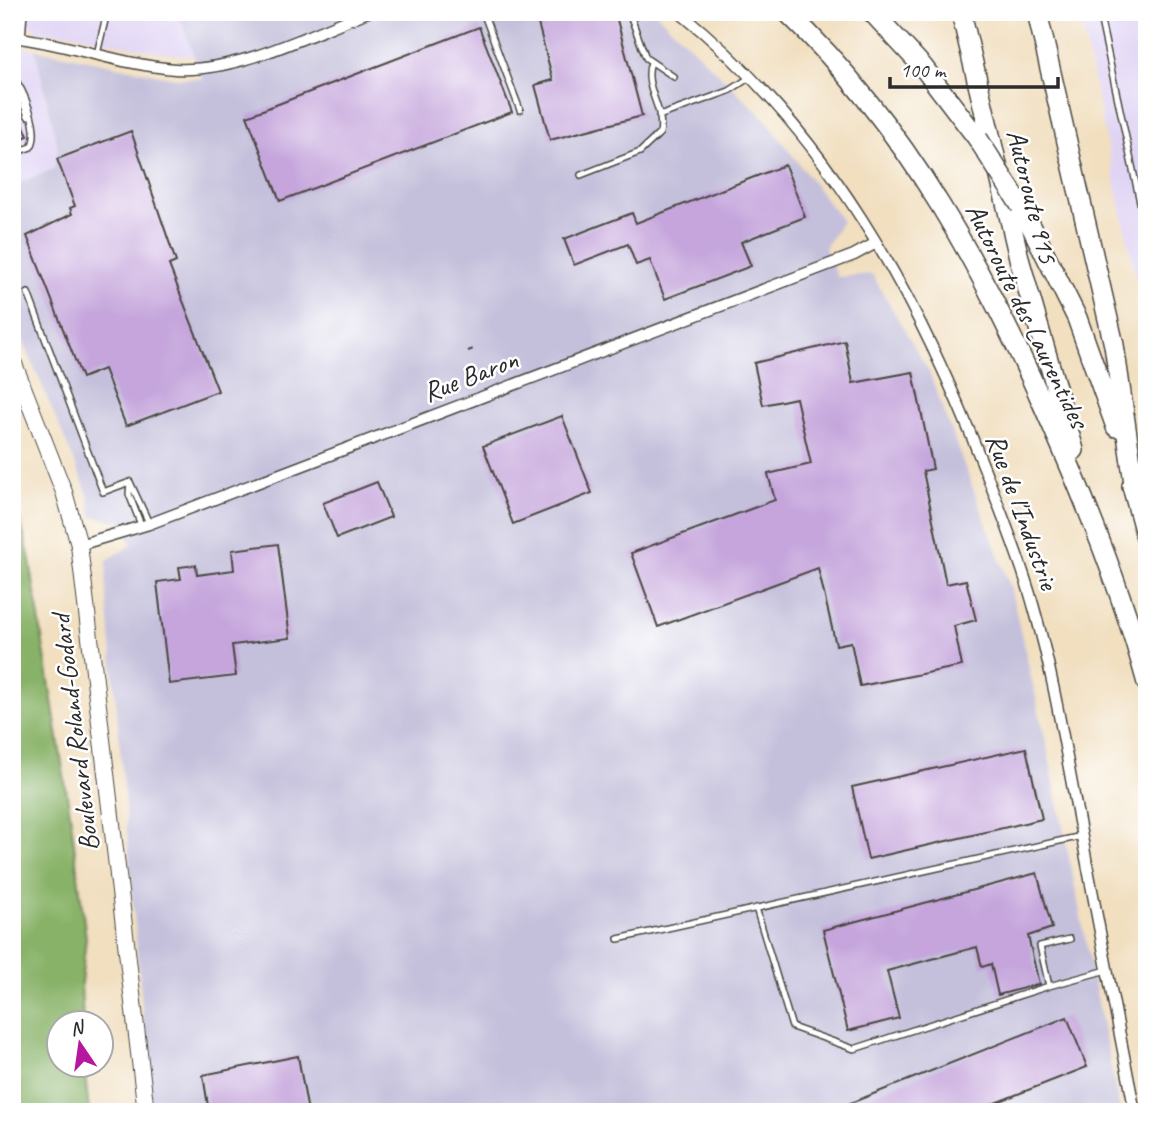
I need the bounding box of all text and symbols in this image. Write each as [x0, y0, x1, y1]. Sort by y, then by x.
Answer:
scale bar [890, 46, 1058, 90]
text: 100 m [900, 57, 947, 83]
street label: Autoroute 915 [999, 126, 1066, 268]
street label: Autoroute des Laurentides [958, 197, 1098, 435]
street label: Rue Baron [418, 341, 523, 410]
street label: Rue de l'Industrie [978, 428, 1068, 596]
street label: Boulevard Roland-Godard [42, 609, 106, 853]
north arrow [46, 1009, 116, 1078]
text: N [68, 1015, 88, 1041]

